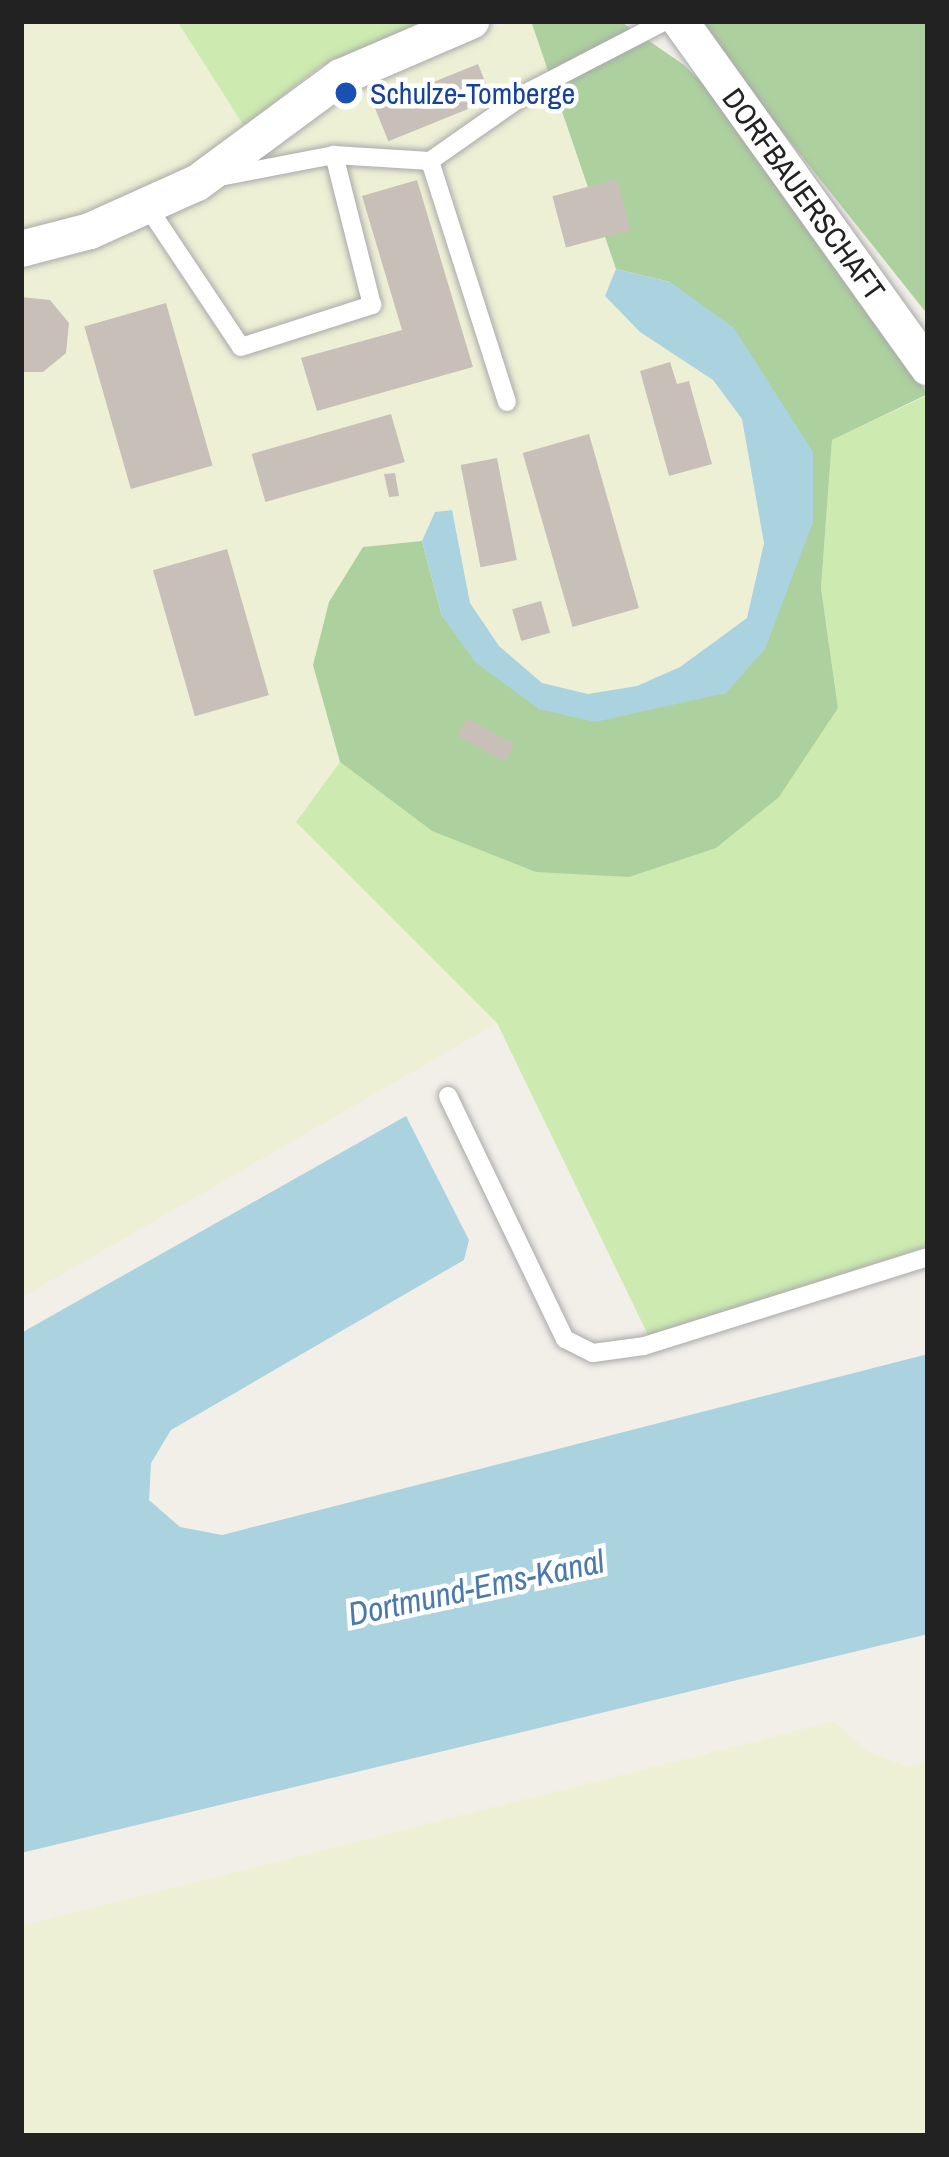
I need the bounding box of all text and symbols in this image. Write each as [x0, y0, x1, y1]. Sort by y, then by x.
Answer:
place label: Schulze-Tomberge [370, 75, 575, 111]
marker: Schulze-Tomberge [333, 80, 359, 106]
street label: DORFBAUERSCHAFT [715, 81, 893, 307]
water label: Dortmund-Ems-Kanal [345, 1542, 607, 1634]

